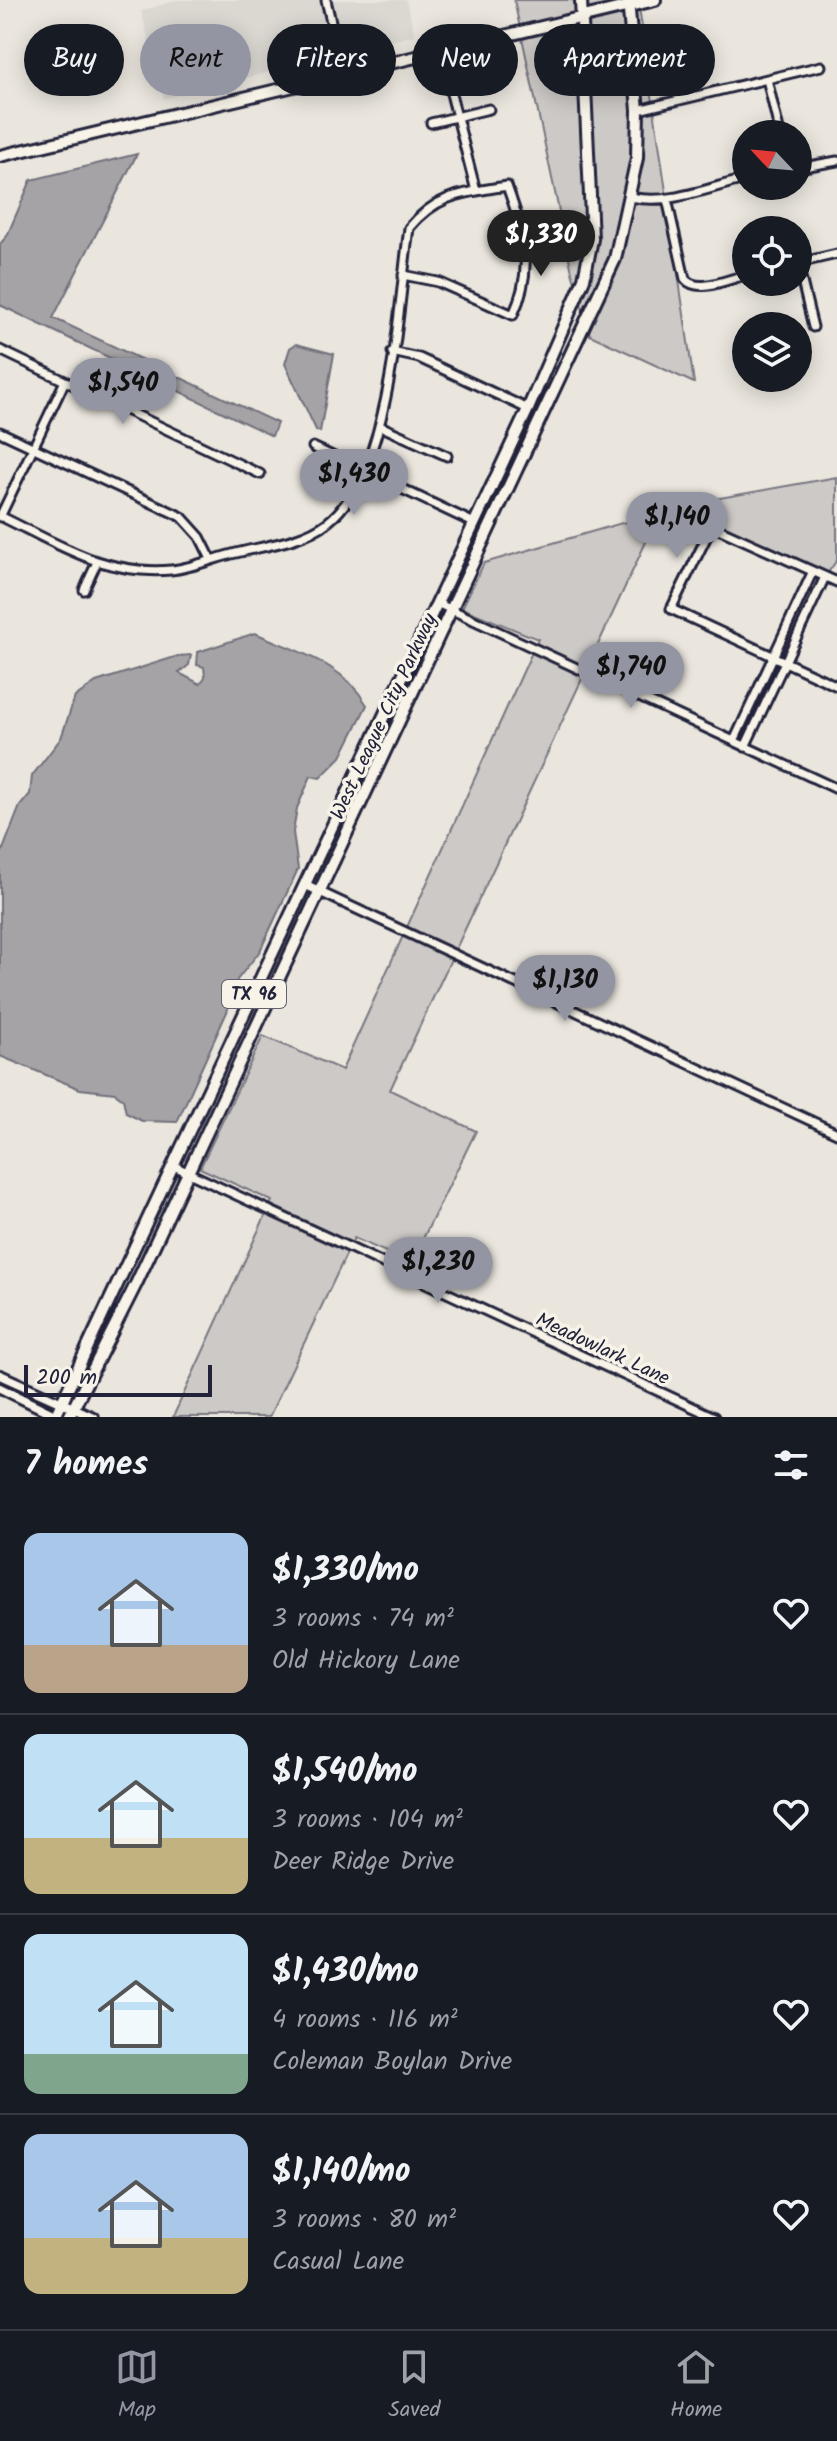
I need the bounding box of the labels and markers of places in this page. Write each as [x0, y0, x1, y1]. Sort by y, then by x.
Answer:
pin: $1,330 [476, 210, 606, 278]
pin: $1,540 [58, 358, 188, 426]
pin: $1,430 [289, 449, 419, 517]
pin: $1,140 [612, 492, 742, 560]
pin: $1,740 [566, 642, 696, 710]
pin: $1,130 [500, 955, 630, 1023]
pin: $1,230 [373, 1237, 503, 1305]

